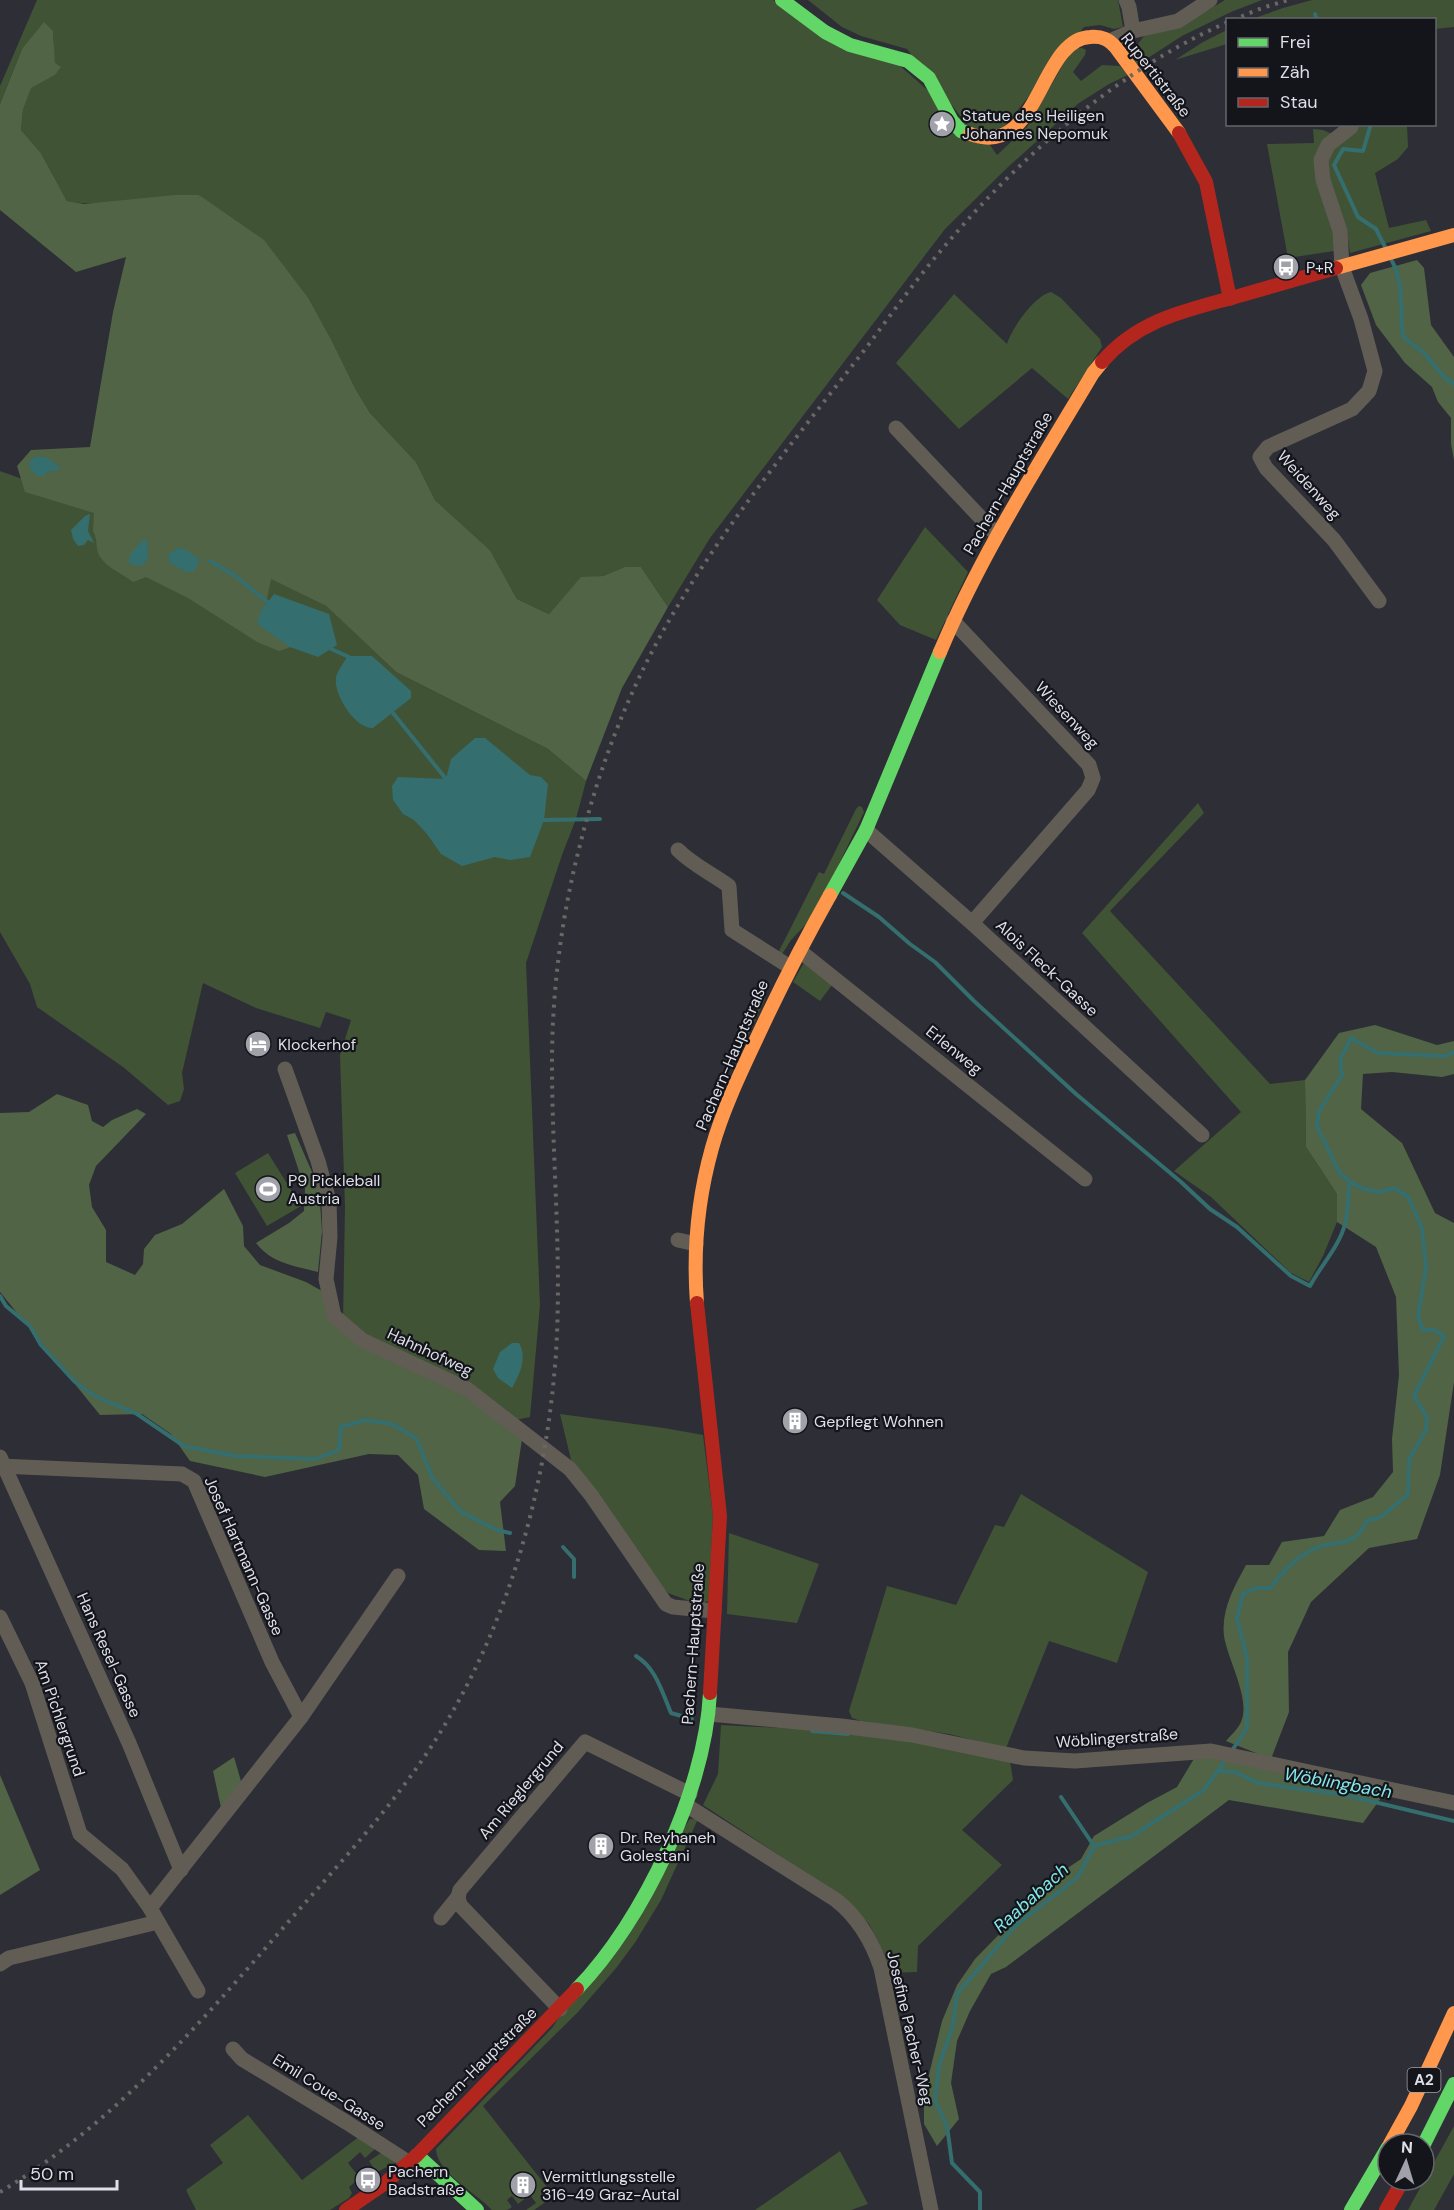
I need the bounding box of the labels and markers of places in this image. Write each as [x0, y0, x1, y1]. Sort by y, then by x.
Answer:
place label: Statue des Heiligen Johannes Nepomuk [962, 105, 1108, 144]
place icon: Statue des Heiligen Johannes Nepomuk [927, 109, 957, 139]
bus stop icon: P+R [1271, 252, 1301, 282]
place label: P+R [1306, 257, 1333, 278]
hotel icon: Klockerhof [243, 1029, 273, 1059]
place label: Klockerhof [278, 1034, 356, 1055]
place label: P9 Pickleball Austria [288, 1170, 380, 1209]
sports icon: P9 Pickleball Austria [253, 1174, 283, 1204]
building icon: Gepflegt Wohnen [780, 1406, 810, 1436]
place label: Gepflegt Wohnen [814, 1411, 944, 1432]
place label: Dr. Reyhaneh Golestani [620, 1827, 716, 1866]
building icon: Dr. Reyhaneh Golestani [586, 1831, 616, 1861]
place label: Pachern Badstraße [388, 2161, 464, 2200]
bus stop icon: Pachern Badstraße [353, 2165, 383, 2195]
place label: Vermittlungsstelle 316-49 Graz-Autal [542, 2166, 679, 2205]
building icon: Vermittlungsstelle 316-49 Graz-Autal [508, 2170, 538, 2200]

